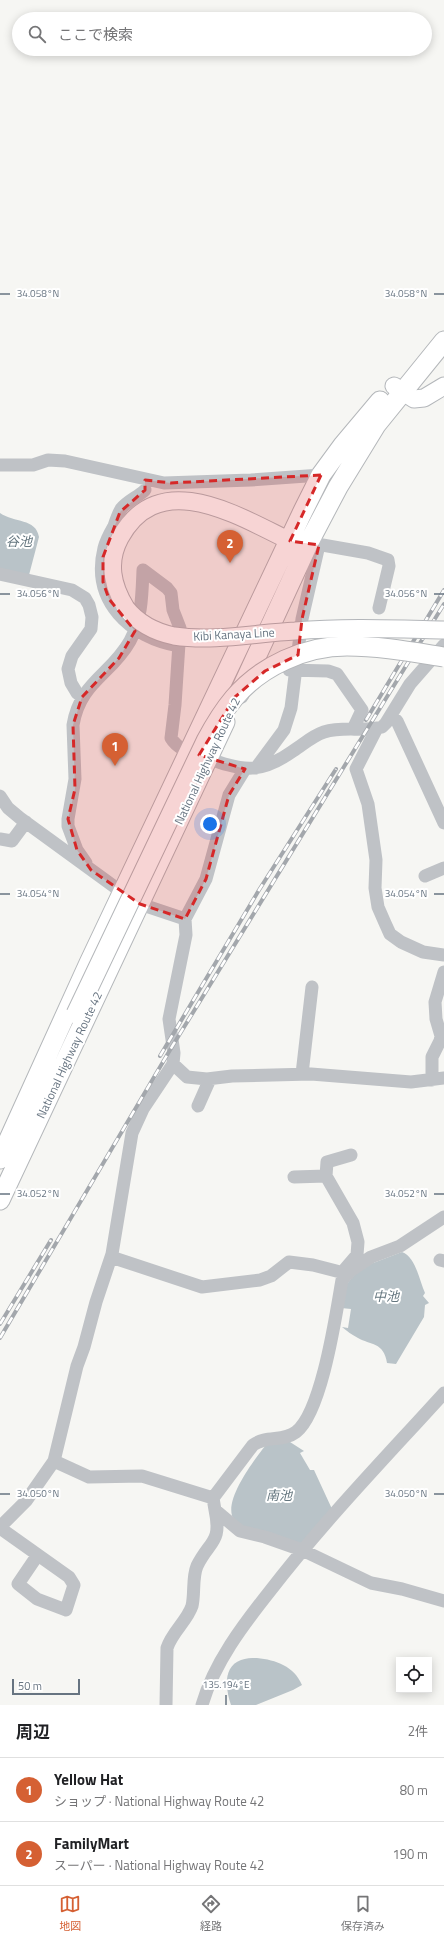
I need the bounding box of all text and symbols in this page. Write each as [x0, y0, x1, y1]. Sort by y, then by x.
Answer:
search box [12, 12, 432, 56]
icon: search [26, 23, 48, 45]
text: ここで検索 [58, 23, 133, 46]
text: 34.058°N [17, 286, 59, 301]
text: 34.058°N [385, 286, 427, 301]
pin: 2 [217, 530, 243, 563]
water label: 谷池 [6, 531, 34, 551]
text: 34.056°N [17, 586, 59, 601]
text: 34.056°N [385, 586, 427, 601]
street label: Kibi Kanaya Line [193, 622, 275, 646]
street label: National Highway Route 42 [169, 694, 245, 828]
pin: 1 [102, 733, 128, 766]
your location [200, 814, 220, 834]
text: 34.054°N [17, 886, 59, 901]
text: 34.054°N [385, 886, 427, 901]
street label: National Highway Route 42 [31, 988, 107, 1122]
text: 34.052°N [17, 1186, 59, 1201]
text: 34.052°N [385, 1186, 427, 1201]
water label: 中池 [373, 1286, 401, 1306]
water label: 南池 [266, 1485, 294, 1505]
text: 34.050°N [17, 1486, 59, 1501]
text: 34.050°N [385, 1486, 427, 1501]
map controls [396, 1657, 432, 1693]
button: locate [396, 1657, 432, 1693]
scale bar [12, 1677, 80, 1696]
text: 135.194°E [203, 1677, 250, 1692]
text: 50 m [18, 1678, 42, 1694]
text: 周辺 [16, 1719, 50, 1745]
text: 2件 [408, 1721, 428, 1741]
text: Yellow Hat [54, 1768, 123, 1791]
text: 1 [25, 1780, 33, 1800]
text: 80 m [400, 1780, 428, 1800]
text: ショップ · National Highway Route 42 [54, 1791, 264, 1811]
text: FamilyMart [54, 1832, 129, 1855]
text: 2 [25, 1844, 33, 1864]
text: 190 m [392, 1844, 428, 1864]
text: スーパー · National Highway Route 42 [54, 1855, 264, 1875]
tab: 地図 [59, 1893, 81, 1934]
tab: 経路 [200, 1893, 222, 1934]
tab: 保存済み [341, 1893, 385, 1934]

